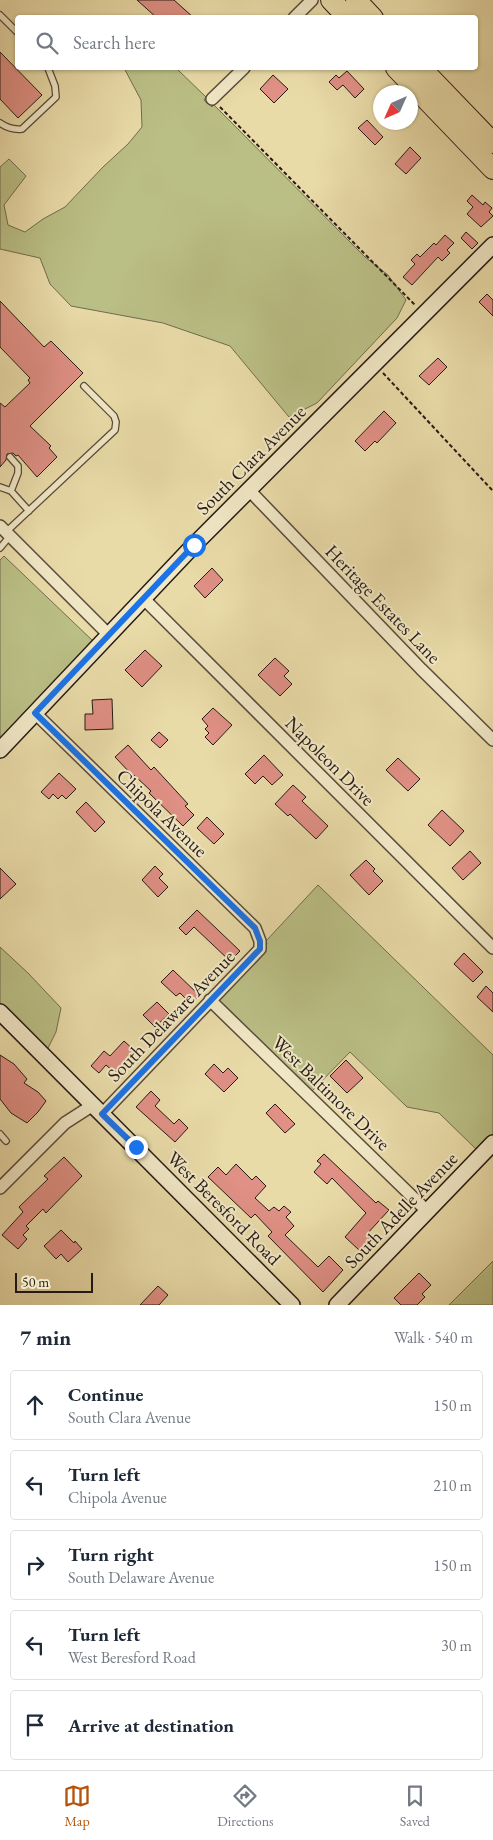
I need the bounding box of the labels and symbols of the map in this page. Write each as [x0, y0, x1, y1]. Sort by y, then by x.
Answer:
north arrow [373, 85, 418, 130]
street label: South Clara Avenue [191, 400, 311, 520]
route start [183, 534, 206, 557]
street label: Heritage Estates Lane [320, 539, 446, 669]
street label: Napoleon Drive [280, 711, 380, 811]
street label: Chipola Avenue [111, 763, 213, 863]
street label: South Delaware Avenue [102, 945, 240, 1087]
street label: West Baltimore Drive [267, 1030, 395, 1156]
route end [125, 1136, 148, 1159]
street label: West Beresford Road [161, 1145, 287, 1271]
street label: South Adelle Avenue [339, 1146, 463, 1274]
scale bar [15, 1270, 92, 1293]

